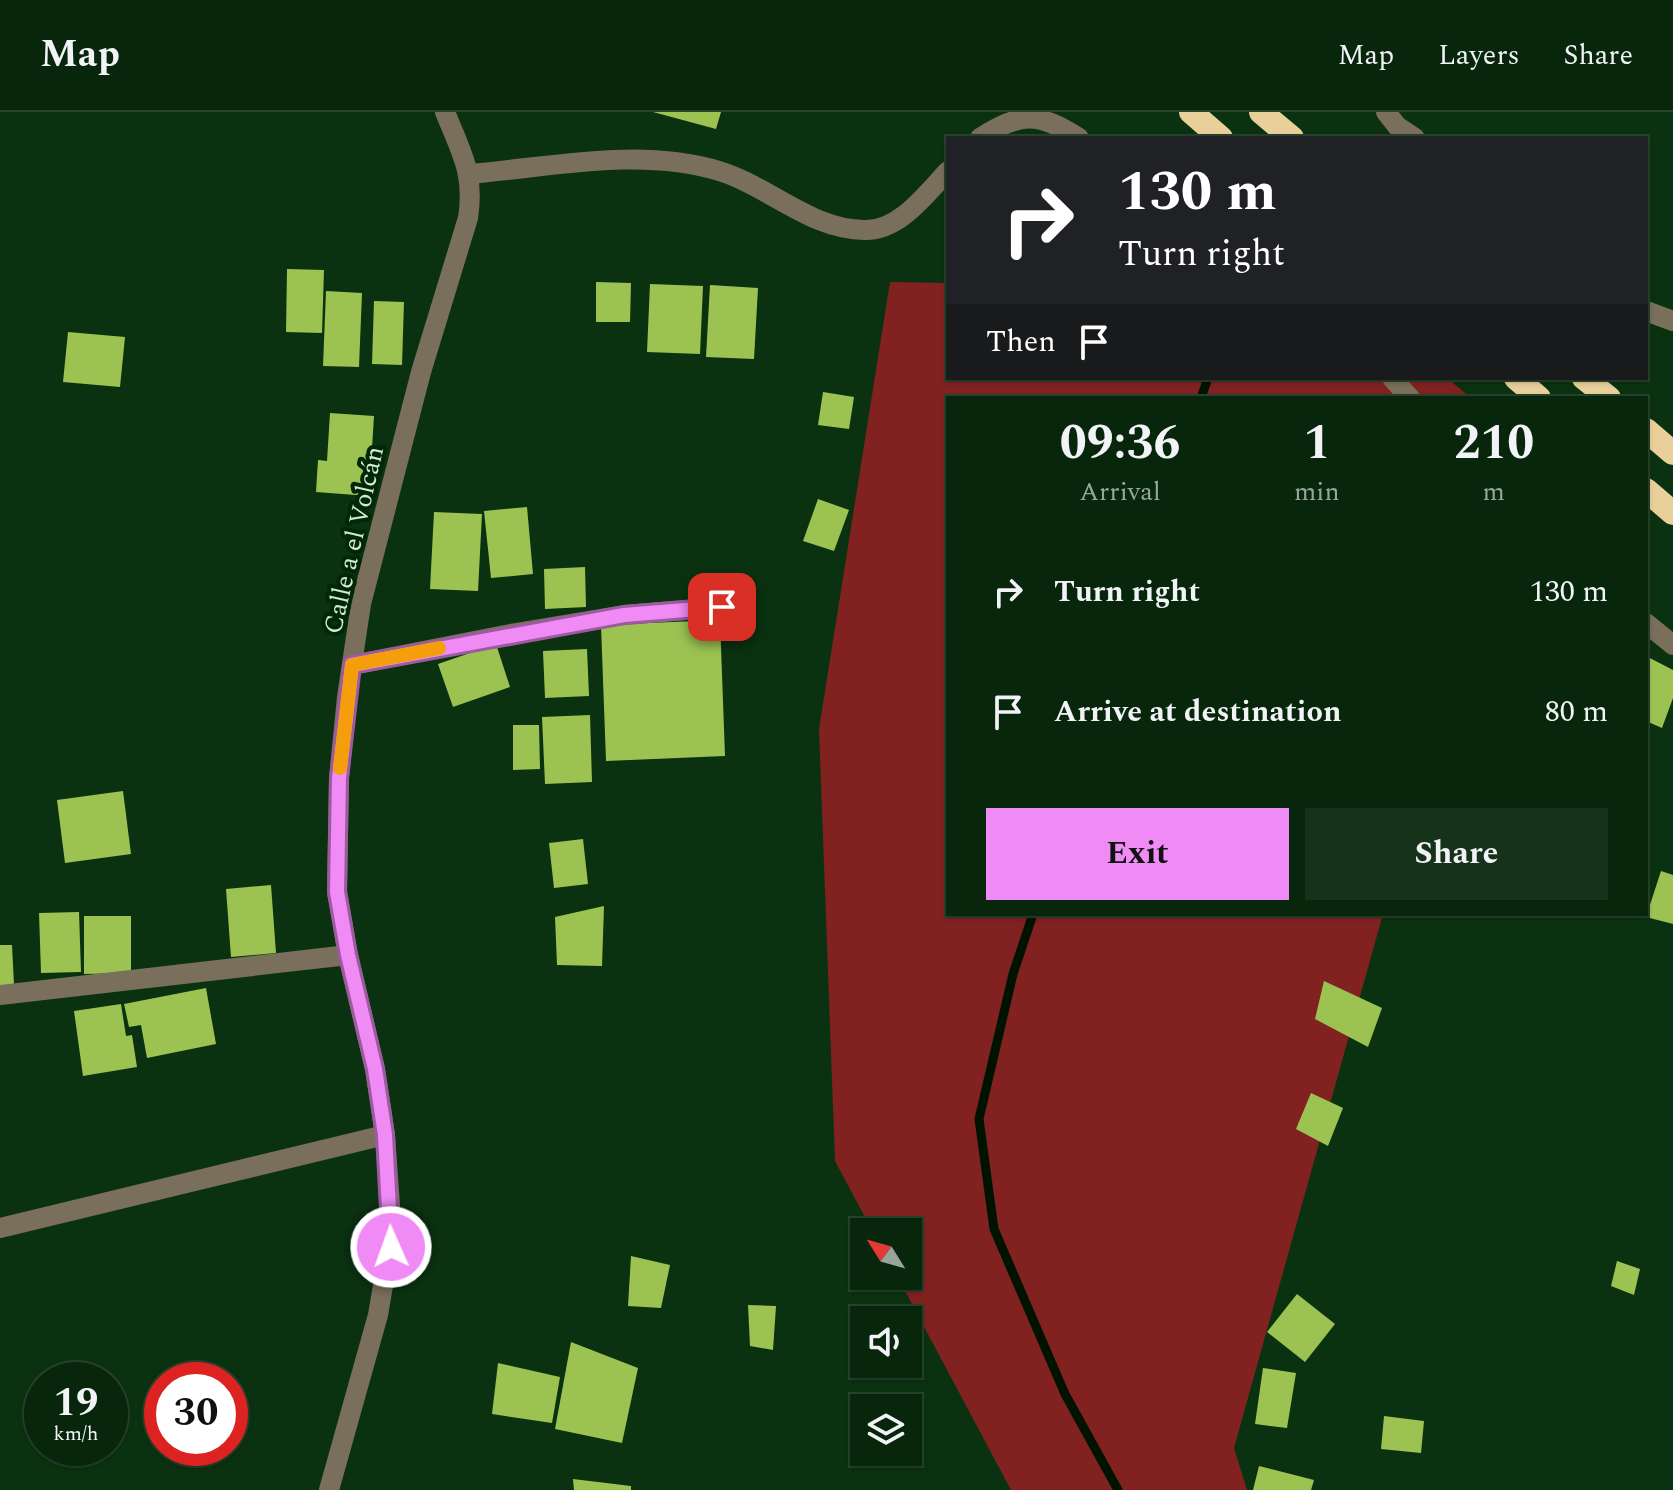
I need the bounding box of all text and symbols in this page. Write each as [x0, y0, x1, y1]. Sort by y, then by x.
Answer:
text: Map [40, 26, 120, 84]
text: Map [1338, 34, 1394, 77]
text: Layers [1438, 34, 1520, 77]
text: Share [1564, 34, 1633, 77]
text: 130 m [1118, 150, 1277, 235]
icon: right [986, 168, 1090, 272]
text: Turn right [1118, 227, 1285, 282]
text: Then [986, 319, 1056, 365]
icon: arrive [1072, 320, 1116, 364]
text: 09:36 [1060, 407, 1180, 480]
text: 1 [1303, 407, 1330, 480]
text: 210 [1453, 407, 1534, 480]
street label: Calle a el Volcán [313, 442, 395, 638]
text: Arrival [1080, 472, 1161, 512]
text: min [1294, 472, 1340, 512]
text: m [1483, 472, 1505, 512]
text: Turn right [1054, 569, 1200, 615]
text: 130 m [1530, 569, 1608, 615]
icon: right [986, 570, 1030, 614]
pin [688, 573, 756, 641]
icon: arrive [700, 585, 744, 629]
text: Arrive at destination [1054, 689, 1341, 735]
text: 80 m [1545, 689, 1608, 735]
icon: arrive [986, 690, 1030, 734]
button: Exit [986, 808, 1289, 900]
button: Share [1305, 808, 1608, 900]
position arrow [349, 1205, 433, 1289]
north arrow [850, 1218, 922, 1290]
map controls [850, 1218, 922, 1466]
button: sound [850, 1306, 922, 1378]
speed limit sign: 30 [144, 1362, 248, 1466]
text: 19 [54, 1373, 98, 1434]
button: layers [850, 1394, 922, 1466]
text: km/h [54, 1419, 99, 1449]

